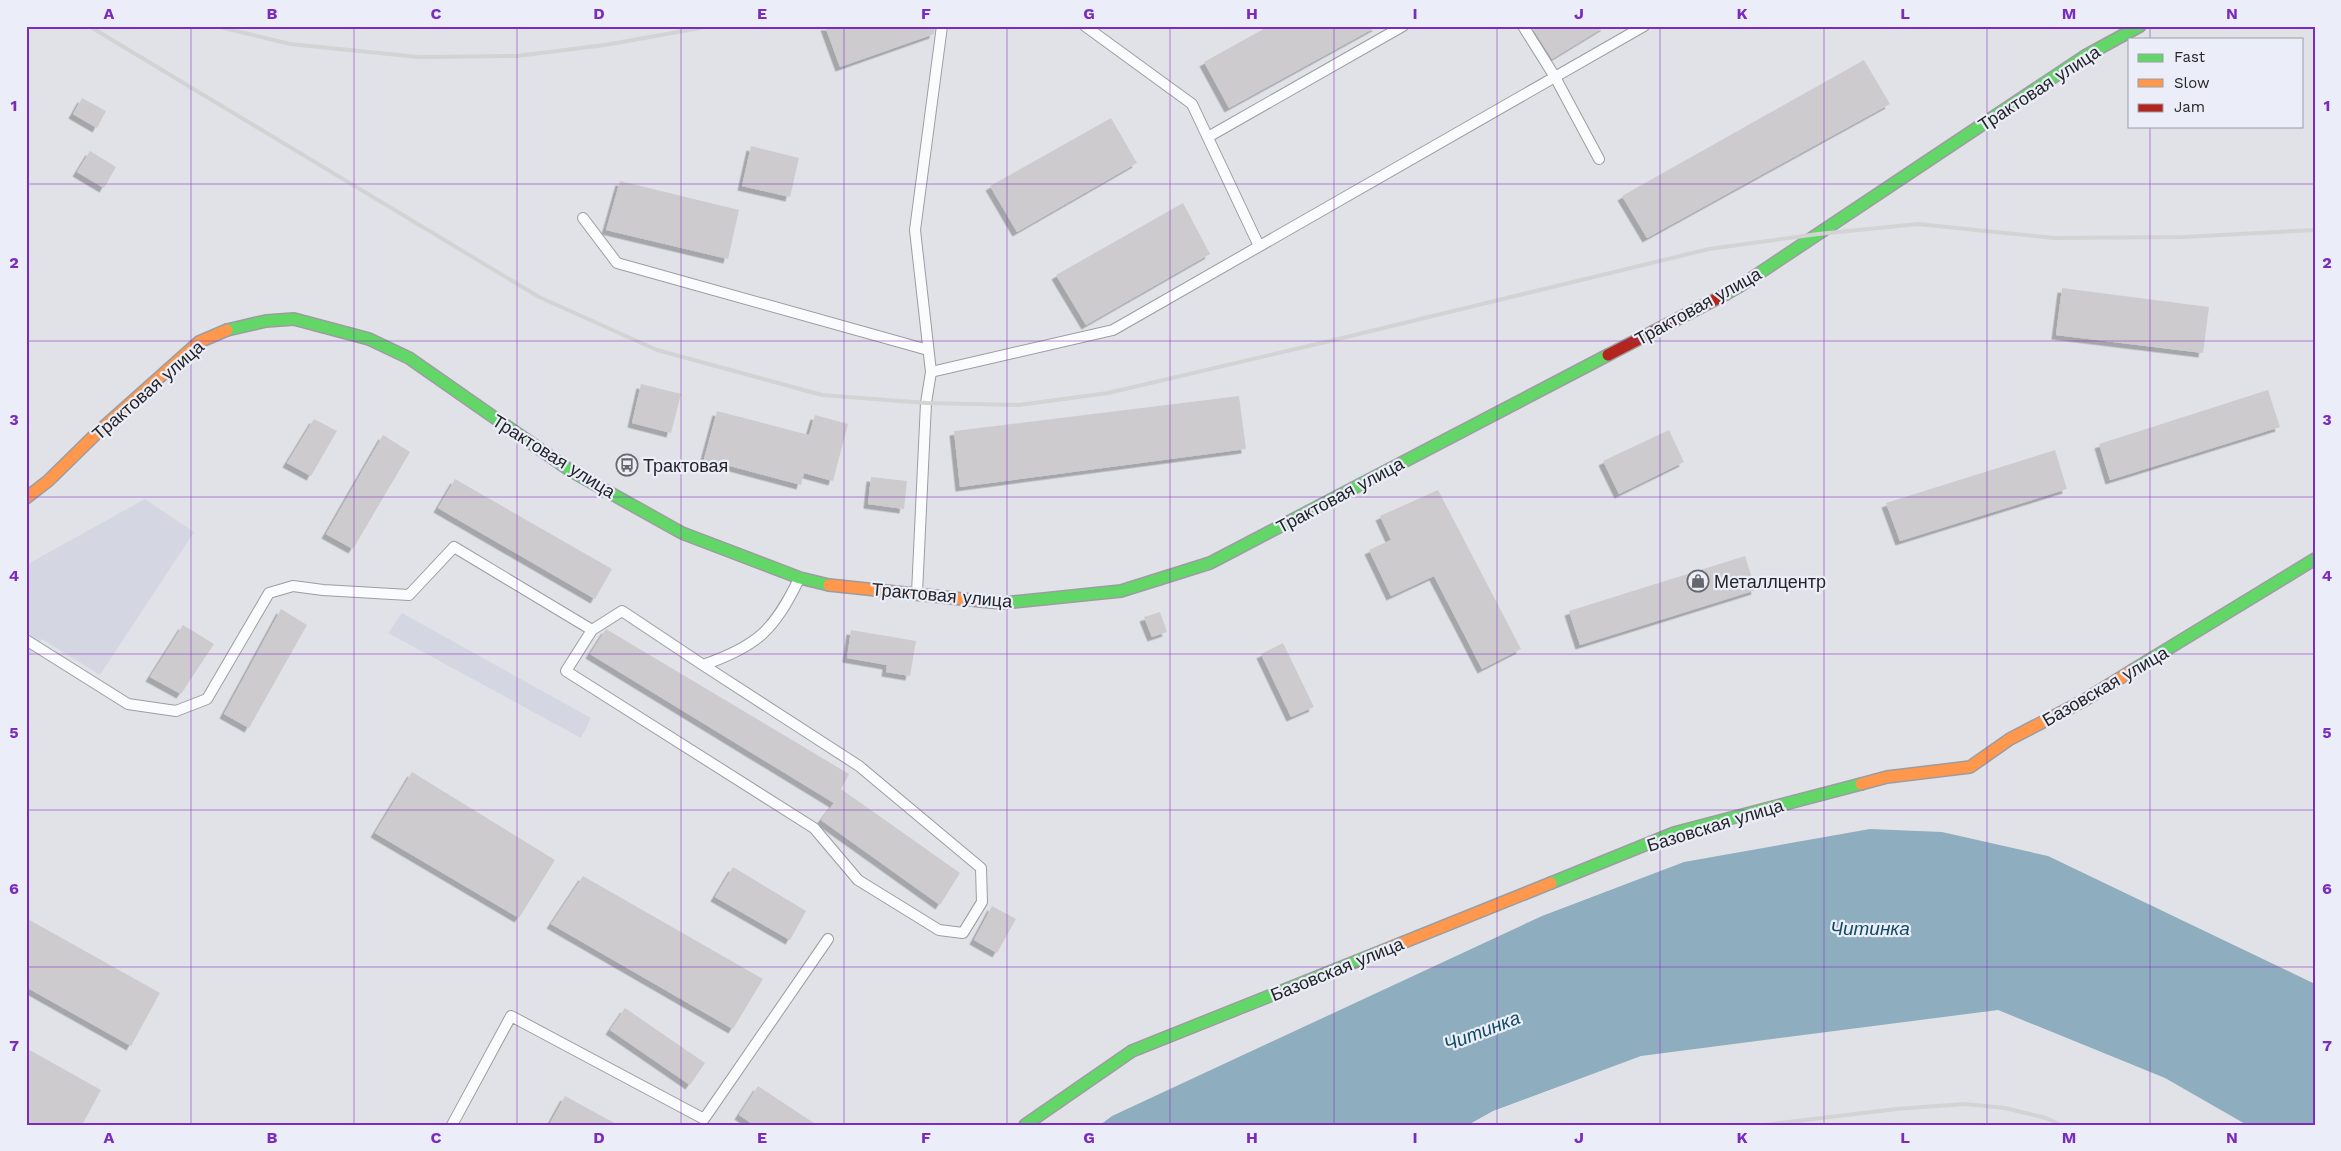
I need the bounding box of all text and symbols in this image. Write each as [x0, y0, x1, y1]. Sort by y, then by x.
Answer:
text: A [104, 4, 115, 23]
text: B [267, 4, 278, 23]
text: C [431, 4, 442, 23]
text: D [593, 4, 605, 23]
text: E [757, 4, 767, 23]
text: F [921, 4, 931, 23]
text: G [1083, 4, 1095, 23]
text: H [1246, 4, 1258, 23]
text: I [1412, 4, 1418, 23]
text: J [1574, 4, 1584, 23]
text: K [1736, 4, 1748, 23]
text: L [1900, 4, 1910, 23]
text: M [2062, 4, 2076, 23]
text: N [2226, 4, 2238, 23]
legend [2128, 38, 2304, 128]
street label: Трактовая улица [1974, 40, 2105, 135]
text: Fast [2174, 48, 2206, 66]
text: Slow [2174, 74, 2210, 92]
text: 1 [11, 96, 17, 115]
text: 1 [2324, 96, 2330, 115]
text: Jam [2174, 98, 2205, 116]
text: 2 [9, 253, 19, 272]
text: 2 [2322, 253, 2332, 272]
street label: Трактовая улица [1631, 262, 1766, 349]
street label: Трактовая улица [88, 335, 209, 444]
text: 3 [9, 410, 19, 429]
street label: Трактовая улица [489, 410, 620, 503]
text: 3 [2322, 410, 2332, 429]
street label: Трактовая улица [1273, 452, 1408, 537]
bus stop icon: Трактовая [615, 453, 639, 477]
place label: Трактовая [643, 455, 728, 476]
text: 4 [9, 566, 19, 585]
text: 4 [2322, 566, 2332, 585]
shop icon: Металлцентр [1686, 569, 1710, 593]
place label: Металлцентр [1714, 571, 1826, 592]
street label: Трактовая улица [871, 578, 1014, 612]
street label: Базовская улица [2038, 641, 2172, 731]
text: 5 [9, 723, 19, 742]
text: 5 [2322, 723, 2332, 742]
street label: Базовская улица [1644, 794, 1787, 856]
text: 6 [9, 879, 19, 898]
text: 6 [2322, 879, 2332, 898]
water label: Читинка [1830, 917, 1910, 940]
street label: Базовская улица [1267, 932, 1408, 1005]
water label: Читинка [1441, 1006, 1523, 1056]
text: 7 [9, 1036, 19, 1055]
text: 7 [2322, 1036, 2332, 1055]
text: A [104, 1128, 115, 1147]
text: B [267, 1128, 278, 1147]
text: C [431, 1128, 442, 1147]
text: D [593, 1128, 605, 1147]
text: E [757, 1128, 767, 1147]
text: F [921, 1128, 931, 1147]
text: G [1083, 1128, 1095, 1147]
text: H [1246, 1128, 1258, 1147]
text: I [1412, 1128, 1418, 1147]
text: J [1574, 1128, 1584, 1147]
text: K [1736, 1128, 1748, 1147]
text: L [1900, 1128, 1910, 1147]
text: M [2062, 1128, 2076, 1147]
text: N [2226, 1128, 2238, 1147]

